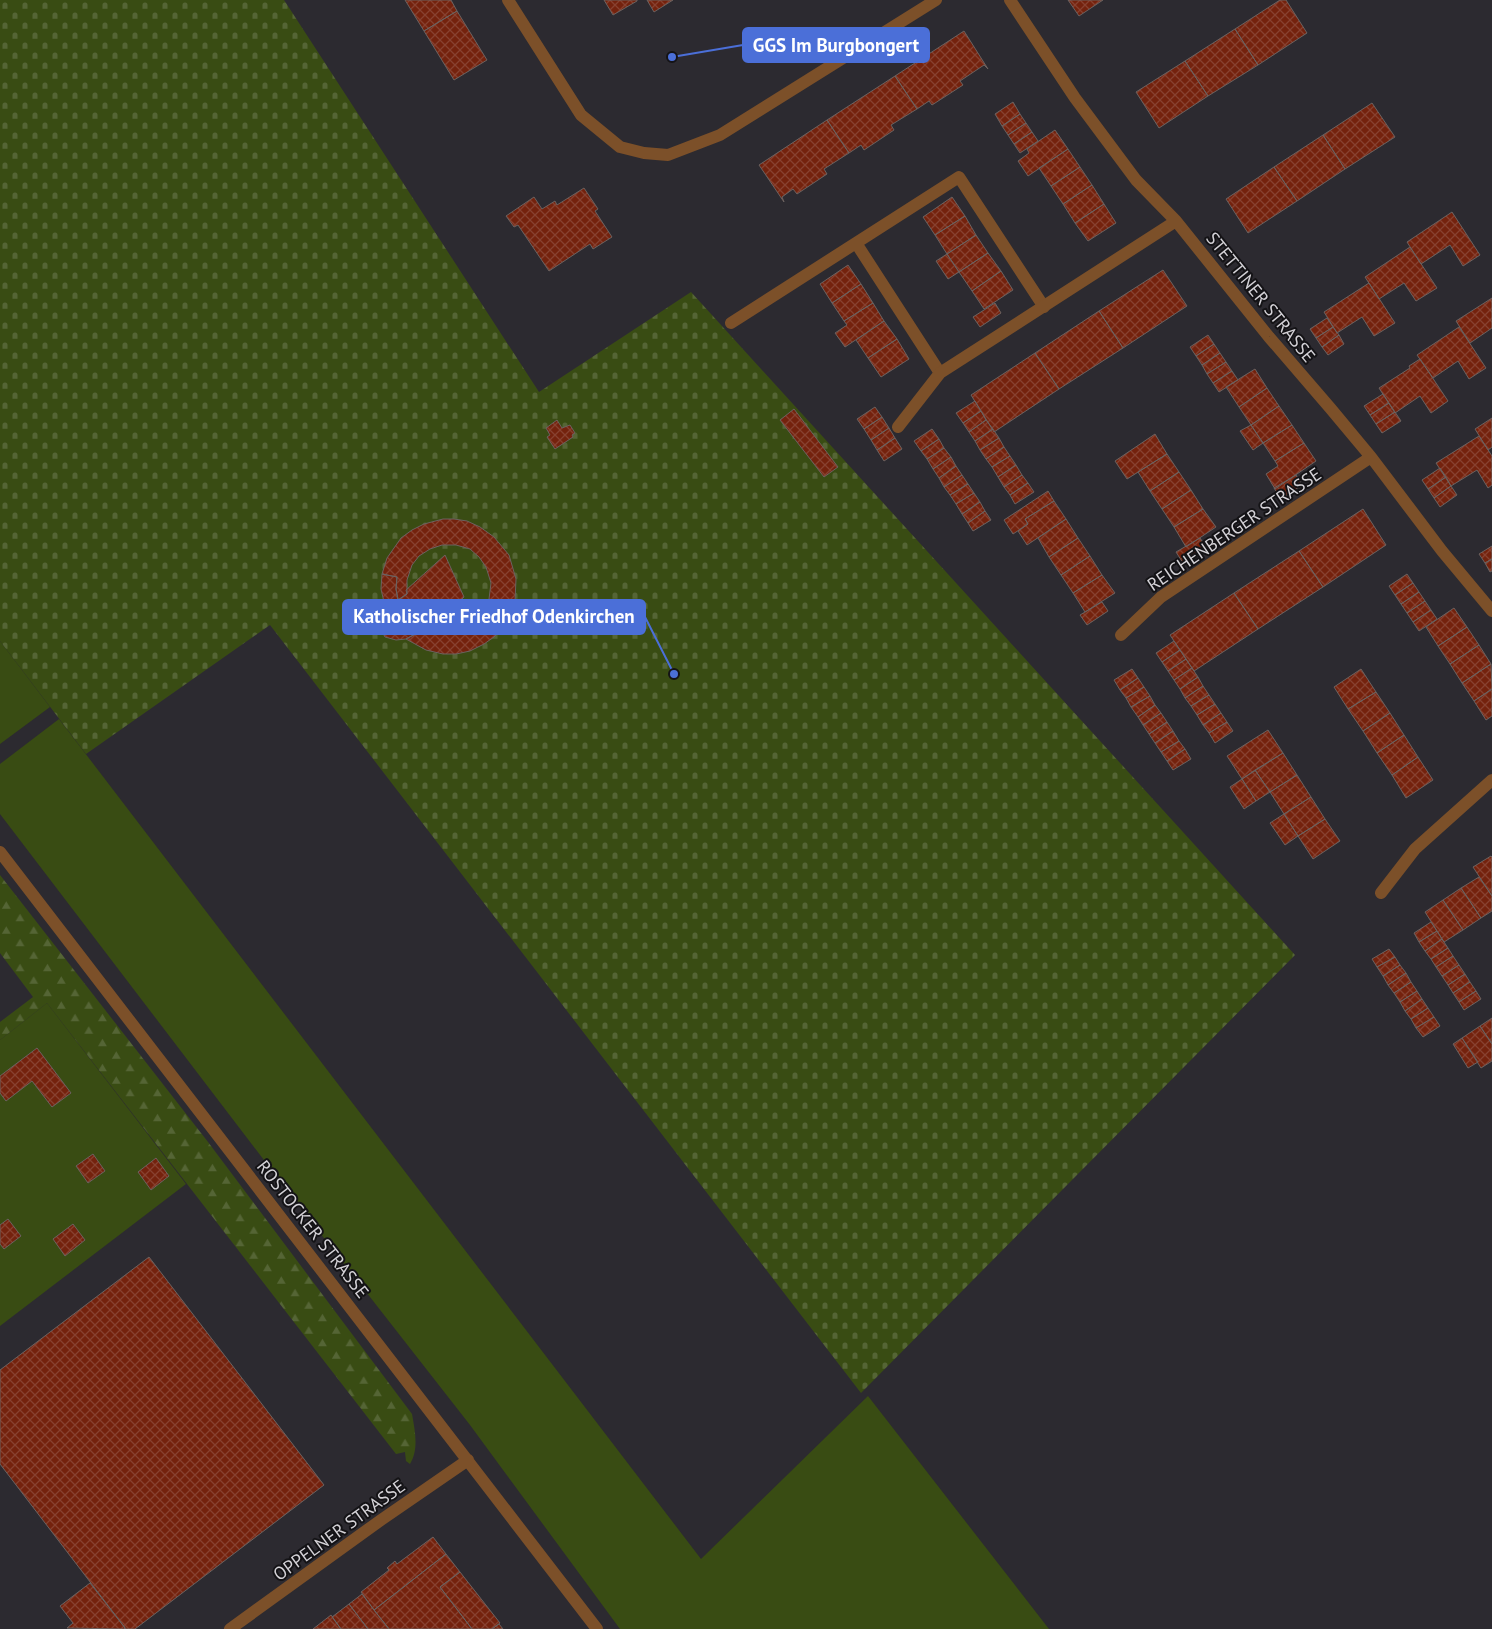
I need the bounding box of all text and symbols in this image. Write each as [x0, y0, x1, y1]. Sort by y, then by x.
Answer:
callout: GGS Im Burgbongert [743, 28, 929, 62]
text: GGS Im Burgbongert [753, 33, 920, 57]
street label: STETTINER STRASSE [1201, 227, 1321, 367]
street label: REICHENBERGER STRASSE [1143, 462, 1325, 596]
callout: Katholischer Friedhof Odenkirchen [343, 600, 645, 634]
text: Katholischer Friedhof Odenkirchen [353, 604, 635, 628]
street label: ROSTOCKER STRASSE [252, 1155, 374, 1303]
street label: OPPELNER STRASSE [268, 1474, 410, 1586]

